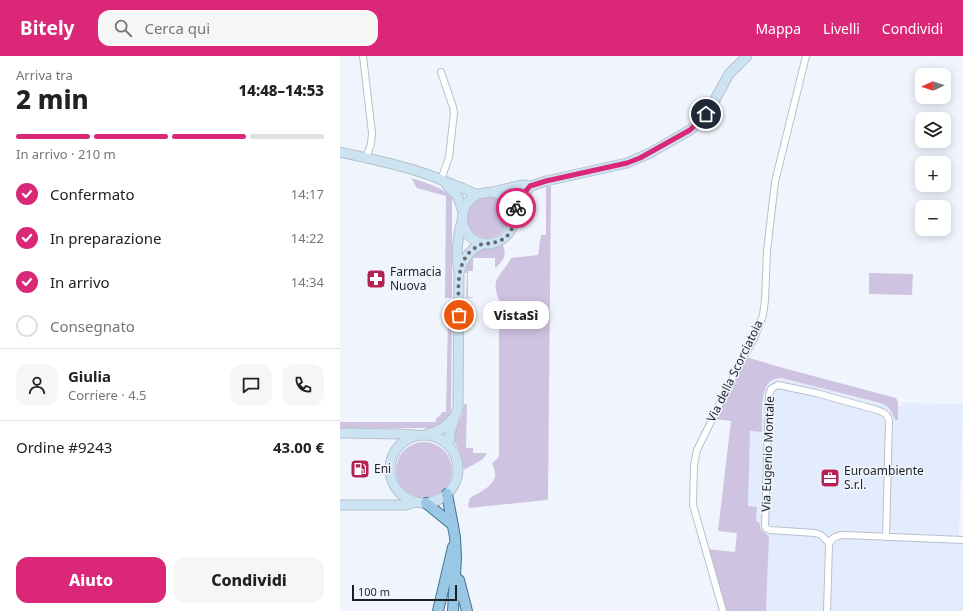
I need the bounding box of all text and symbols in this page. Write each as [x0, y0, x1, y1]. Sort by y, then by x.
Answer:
search box [98, 10, 378, 46]
text: Bitely [20, 15, 74, 41]
icon: search [112, 17, 134, 39]
text: Cerca qui [144, 18, 210, 38]
text: Mappa [755, 19, 801, 38]
text: Livelli [823, 19, 860, 38]
text: Condividi [882, 19, 943, 38]
text: Arriva tra [16, 66, 73, 84]
north arrow [915, 68, 951, 104]
map controls [915, 68, 951, 236]
text: 14:48–14:53 [239, 80, 324, 100]
text: 2 min [16, 81, 89, 117]
pin [689, 97, 723, 131]
icon: home [695, 103, 717, 125]
button: layers [915, 112, 951, 148]
text: In arrivo · 210 m [16, 145, 116, 163]
button: + [915, 156, 951, 192]
icon: check [16, 183, 38, 205]
text: Confermato [50, 184, 135, 204]
text: 14:17 [291, 185, 324, 203]
courier [496, 188, 536, 228]
icon: bike [505, 197, 527, 219]
button: − [915, 200, 951, 236]
icon: check [16, 227, 38, 249]
text: In preparazione [50, 228, 162, 248]
text: 14:22 [291, 229, 324, 247]
place label: Farmacia Nuova [390, 263, 441, 294]
pharmacy icon: Farmacia Nuova [365, 268, 387, 290]
icon: check [16, 271, 38, 293]
text: In arrivo [50, 272, 110, 292]
text: 14:34 [291, 273, 324, 291]
pin [442, 298, 476, 332]
callout: VistaSì [483, 301, 549, 329]
icon: bag [448, 304, 470, 326]
text: VistaSì [494, 306, 538, 324]
text: Consegnato [50, 316, 135, 336]
street label: Via della Scorciatoia [702, 317, 767, 425]
button: person [16, 364, 58, 406]
button: chat [230, 364, 272, 406]
button: phone [282, 364, 324, 406]
text: Giulia [68, 366, 111, 386]
text: Corriere · 4.5 [68, 386, 147, 404]
street label: Via Eugenio Montale [757, 396, 778, 512]
text: Ordine #9243 [16, 437, 112, 457]
text: 43.00 € [273, 437, 324, 457]
fuel station icon: Eni [349, 458, 371, 480]
place label: Eni [374, 460, 391, 477]
place label: Euroambiente S.r.l. [844, 462, 924, 493]
office icon: Euroambiente S.r.l. [819, 467, 841, 489]
button: Aiuto [16, 557, 166, 603]
button: Condividi [174, 557, 324, 603]
scale bar [352, 583, 457, 602]
text: 100 m [358, 584, 390, 599]

